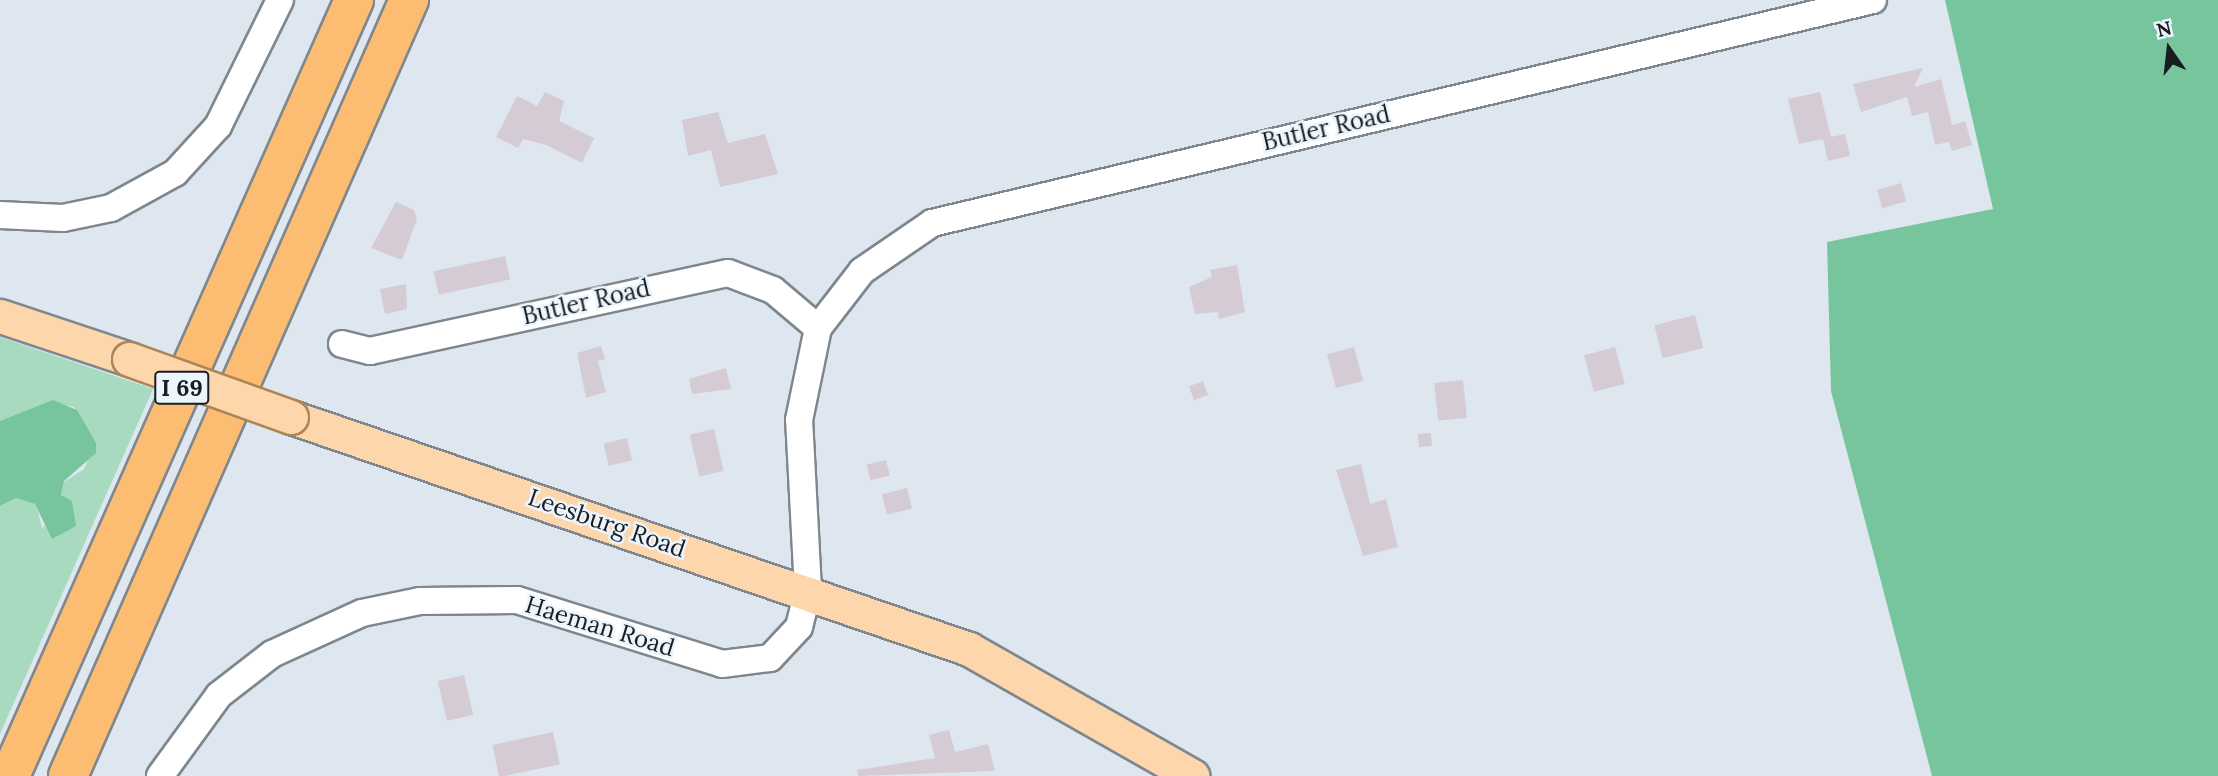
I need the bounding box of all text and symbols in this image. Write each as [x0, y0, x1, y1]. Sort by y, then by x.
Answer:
north arrow [2134, 14, 2204, 84]
text: N [2154, 15, 2174, 42]
street label: Butler Road [1259, 99, 1393, 157]
street label: Butler Road [519, 273, 653, 331]
road number: I 69 [154, 368, 210, 408]
street label: Leesburg Road [524, 483, 690, 563]
street label: Haeman Road [522, 590, 678, 662]

